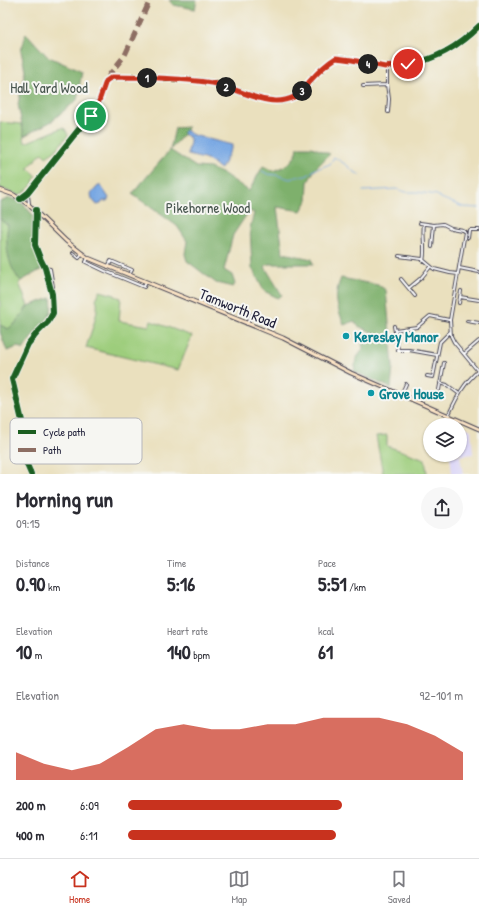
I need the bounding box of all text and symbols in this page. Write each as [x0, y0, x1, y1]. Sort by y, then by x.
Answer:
pin [391, 47, 425, 81]
icon: check [397, 53, 419, 75]
pin: 4 [358, 54, 378, 74]
text: 4 [366, 57, 370, 71]
pin: 1 [137, 68, 157, 88]
text: 1 [145, 71, 149, 85]
park label: Hall Yard Wood [10, 77, 88, 98]
pin: 2 [216, 77, 236, 97]
text: 2 [223, 80, 229, 94]
pin: 3 [292, 81, 312, 101]
text: 3 [300, 84, 304, 98]
pin [74, 99, 108, 133]
icon: arrive [80, 105, 102, 127]
park label: Pikehorne Wood [166, 197, 250, 218]
street label: Tamworth Road [196, 283, 280, 333]
place label: Keresley Manor [354, 326, 439, 348]
marker: Keresley Manor [341, 331, 351, 341]
place label: Grove House [379, 383, 444, 404]
marker: Grove House [366, 388, 376, 398]
legend [10, 418, 142, 464]
map controls [423, 418, 467, 462]
button: layers [423, 418, 467, 462]
text: Cycle path [43, 425, 86, 439]
text: Path [43, 443, 61, 457]
text: Morning run [16, 484, 113, 514]
button: share [421, 487, 463, 529]
text: 09:15 [16, 514, 40, 532]
text: Distance [16, 556, 50, 570]
text: Time [167, 556, 186, 570]
text: Pace [318, 556, 336, 570]
text: 0.90 [16, 570, 46, 597]
text: 5:16 [167, 570, 195, 597]
text: 5:51 [318, 570, 347, 597]
text: km [46, 580, 60, 594]
text: /km [347, 580, 366, 594]
text: Elevation [16, 624, 53, 638]
text: Heart rate [167, 624, 208, 638]
text: kcal [318, 624, 334, 638]
text: 10 [16, 638, 32, 665]
text: 140 [167, 638, 191, 665]
text: 61 [318, 638, 333, 665]
text: m [32, 648, 42, 662]
text: bpm [191, 648, 210, 662]
text: Elevation [16, 686, 59, 704]
text: 92–101 m [420, 686, 463, 704]
text: 200 m [16, 796, 46, 814]
text: 6:09 [80, 796, 99, 814]
text: 400 m [16, 826, 44, 844]
text: 6:11 [80, 826, 98, 844]
tab: Home [69, 868, 91, 906]
tab: Map [228, 868, 250, 906]
tab: Saved [388, 868, 410, 906]

